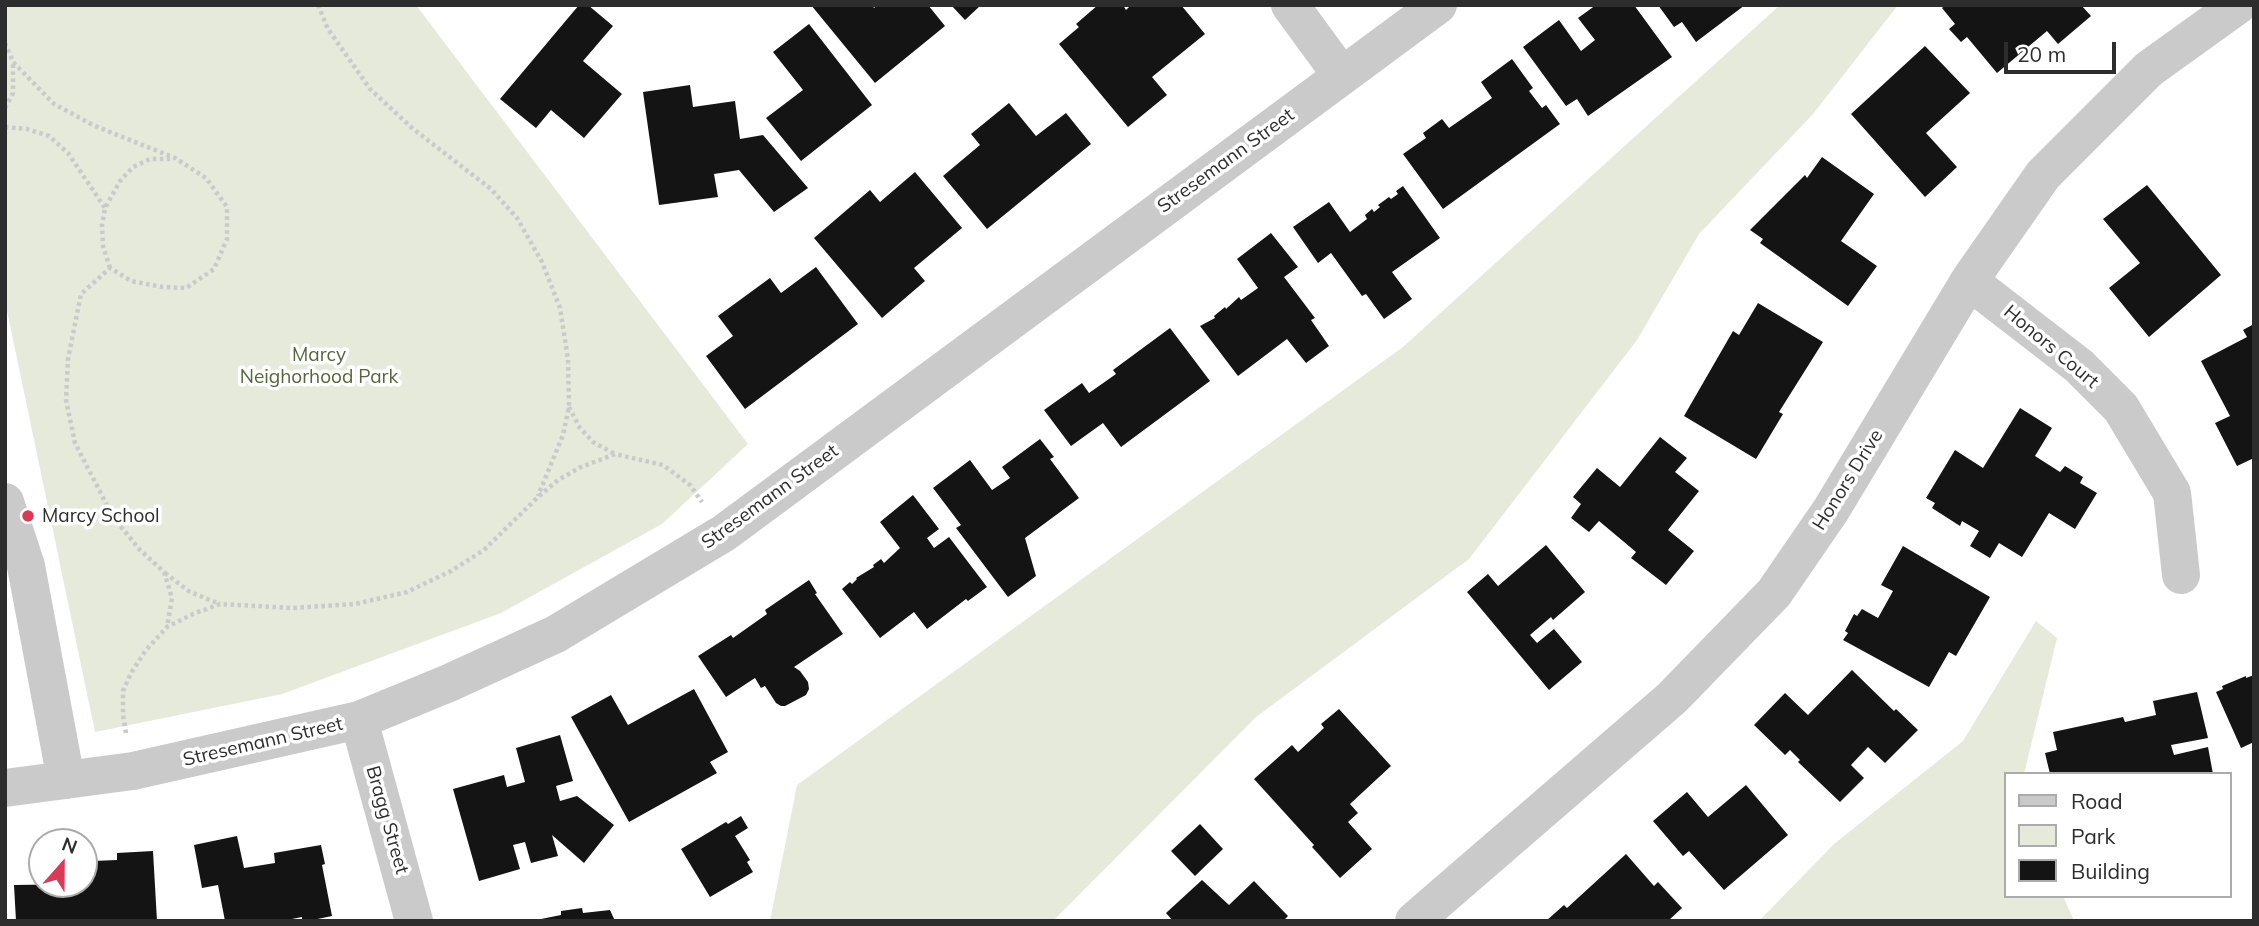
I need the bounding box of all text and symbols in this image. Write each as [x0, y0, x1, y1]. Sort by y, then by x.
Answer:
scale bar [2007, 28, 2119, 72]
text: 20 m [2017, 41, 2066, 67]
street label: Stresemann Street [1153, 104, 1299, 218]
street label: Honors Court [1999, 301, 2103, 393]
park label: Marcy Neighorhood Park [240, 344, 398, 388]
street label: Honors Drive [1808, 425, 1888, 535]
street label: Stresemann Street [697, 440, 843, 554]
place label: Marcy School [42, 505, 160, 527]
marker: Marcy School [20, 508, 36, 524]
street label: Stresemann Street [181, 713, 345, 771]
street label: Bragg Street [361, 763, 413, 877]
legend [2004, 772, 2231, 898]
text: Road [2071, 788, 2122, 814]
text: Park [2071, 823, 2115, 849]
north arrow [28, 828, 98, 898]
text: N [59, 831, 81, 859]
text: Building [2071, 858, 2150, 884]

